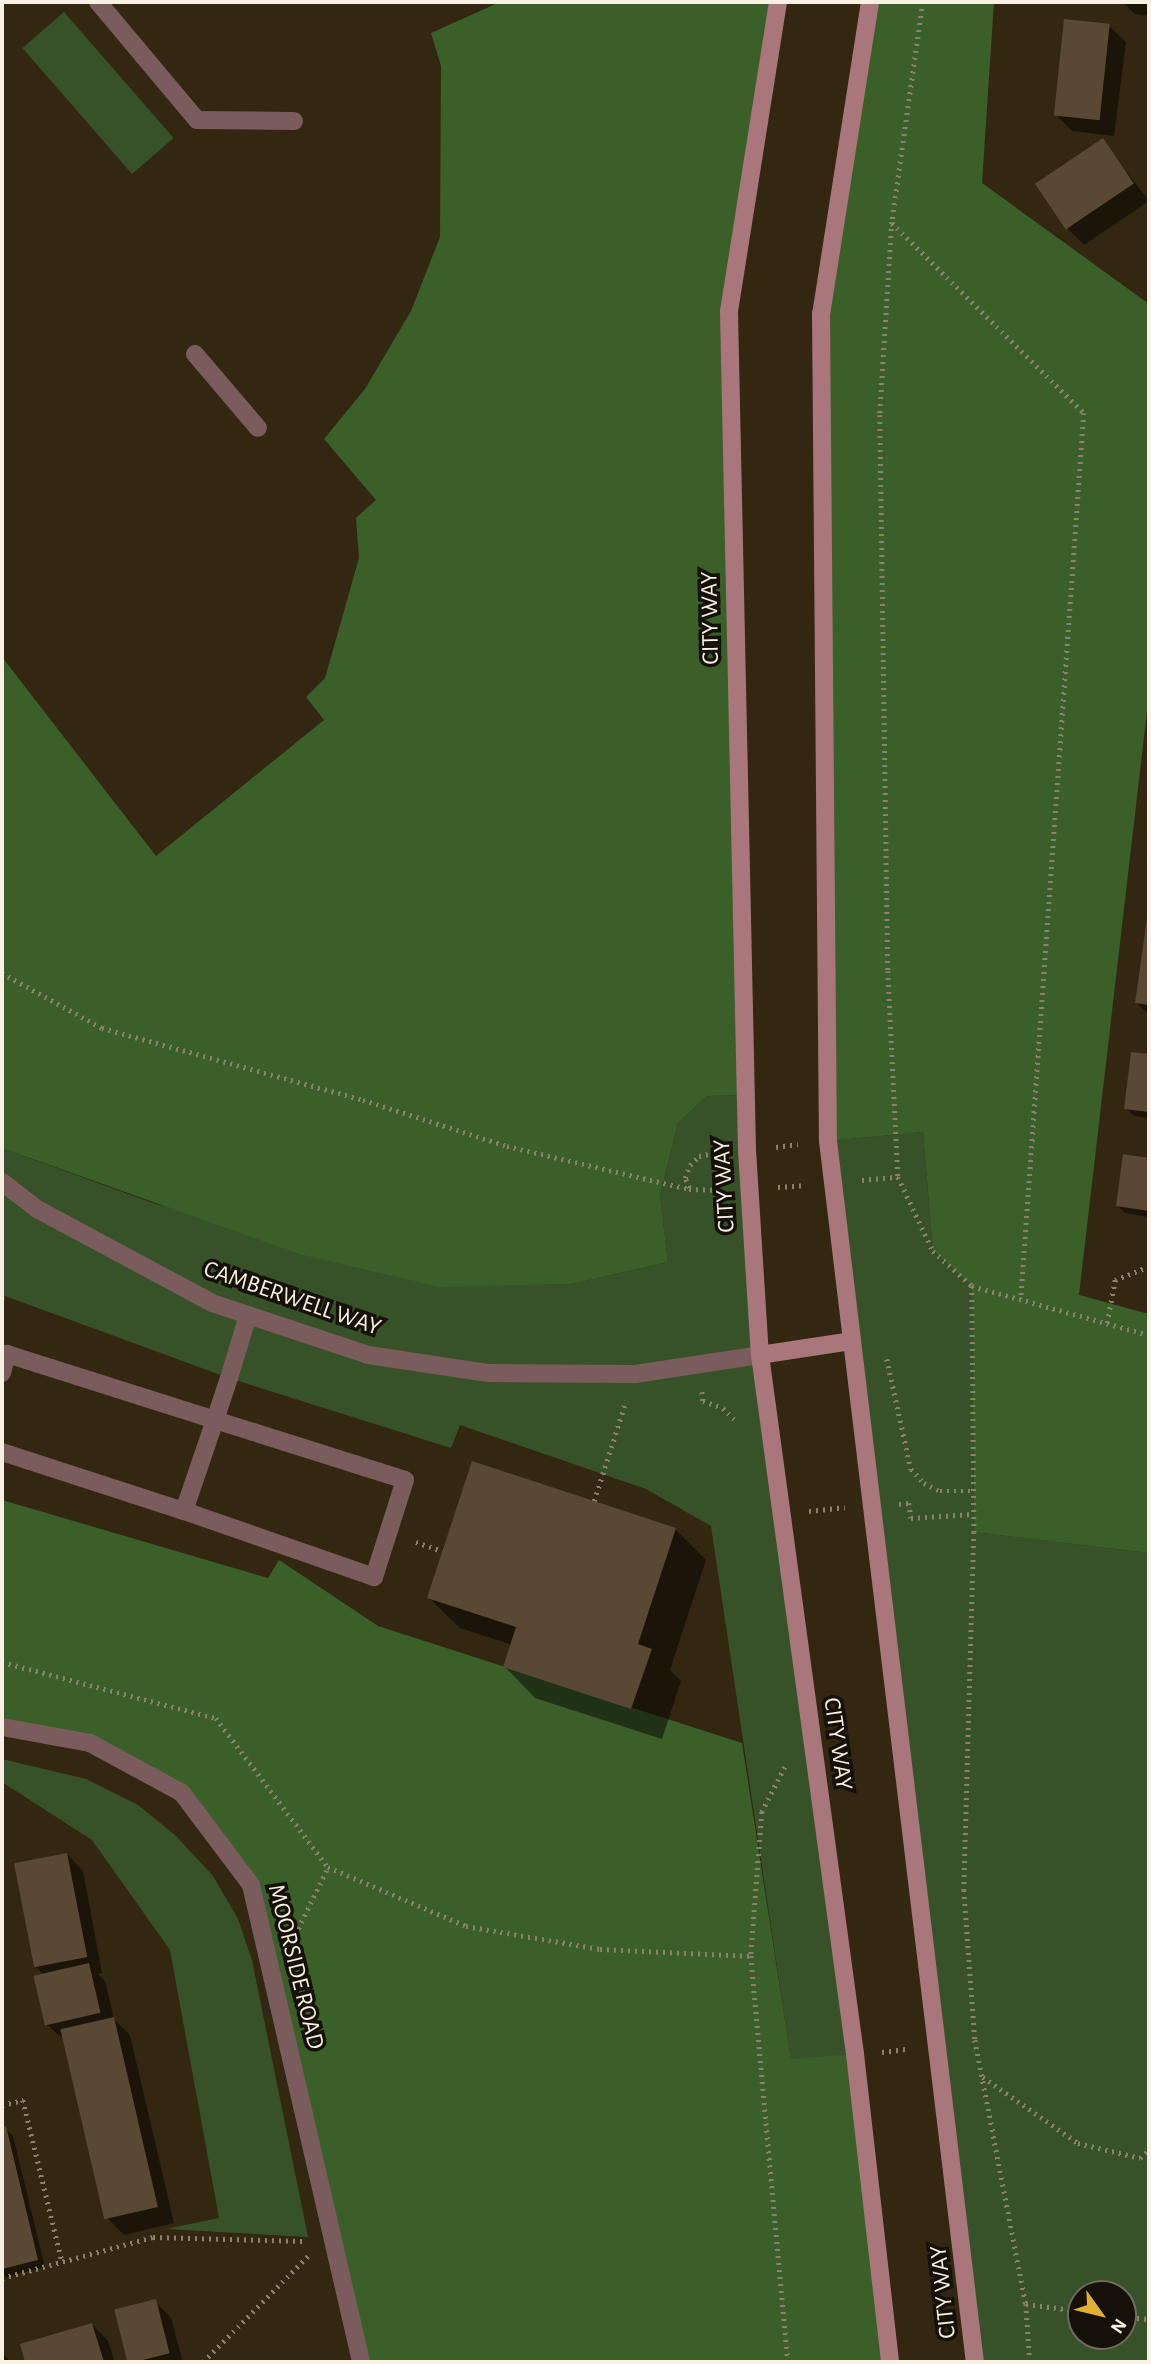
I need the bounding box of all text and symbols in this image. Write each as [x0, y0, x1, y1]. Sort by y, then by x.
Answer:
street label: CITY WAY [696, 571, 726, 665]
street label: CITY WAY [708, 1139, 742, 1233]
street label: CAMBERWELL WAY [200, 1255, 384, 1343]
street label: CITY WAY [816, 1696, 858, 1792]
street label: MOORSIDE ROAD [261, 1882, 329, 2052]
street label: CITY WAY [925, 2244, 963, 2340]
north arrow [1067, 2280, 1137, 2350]
text: N [1107, 2315, 1130, 2337]

